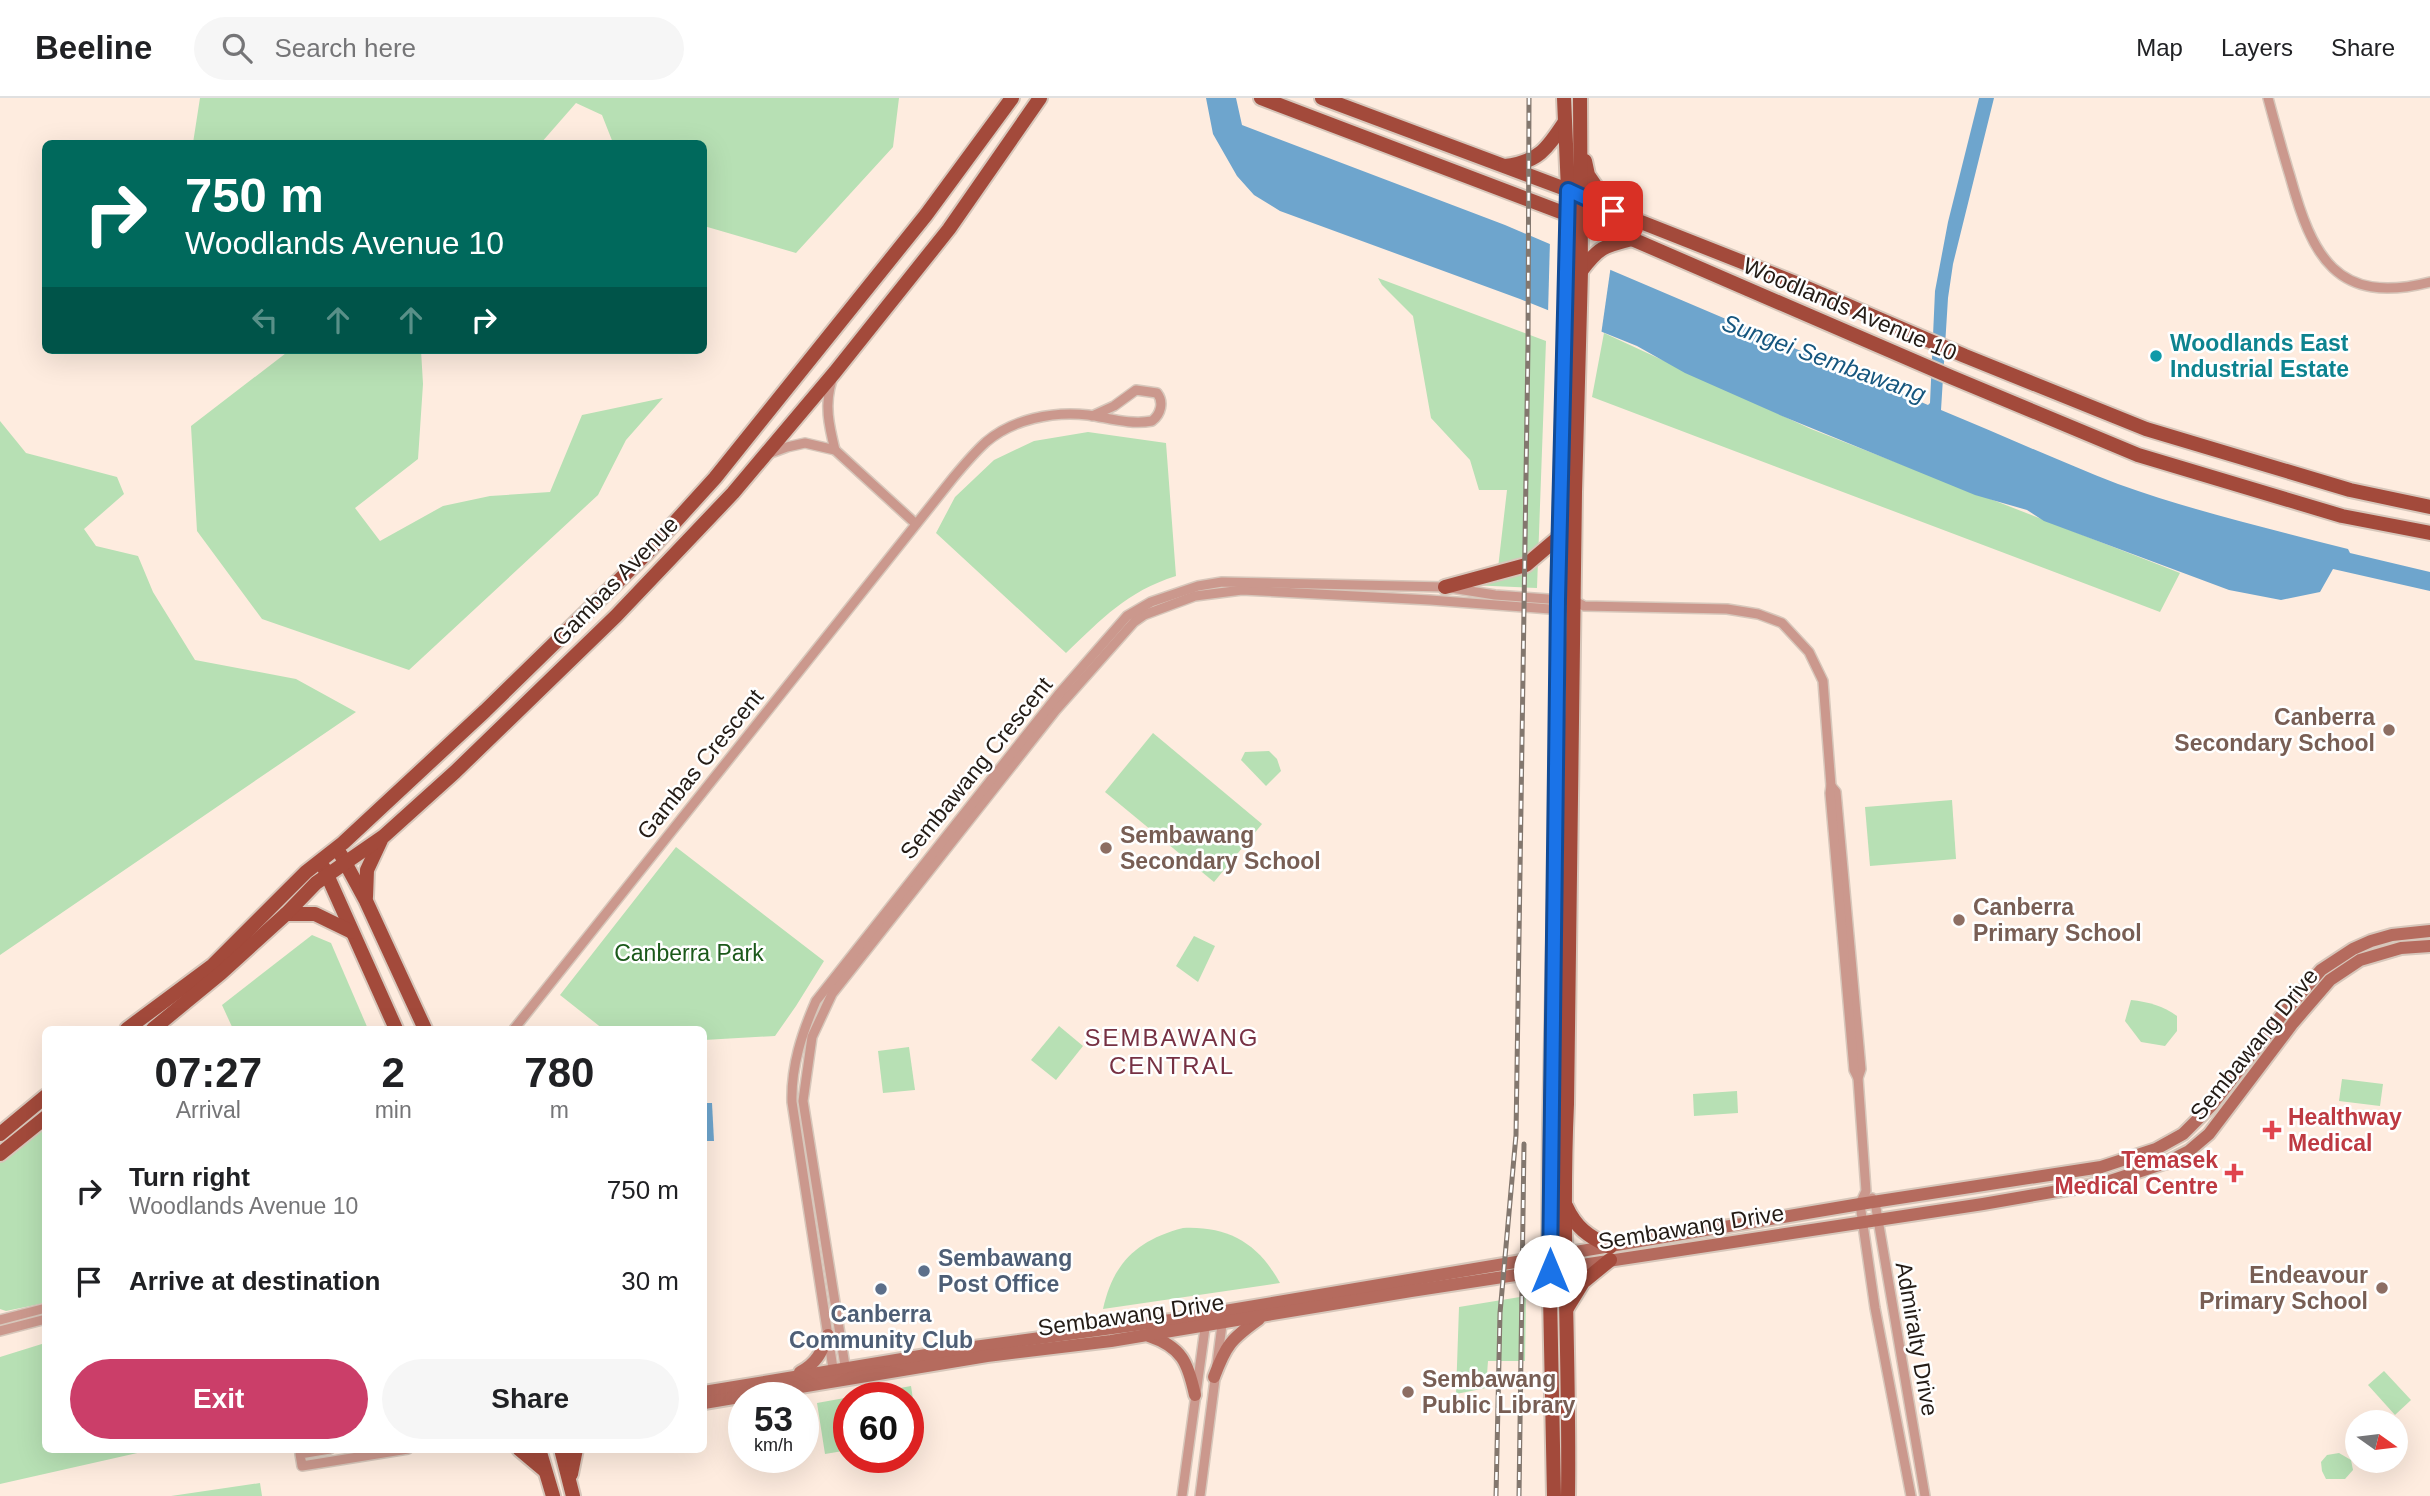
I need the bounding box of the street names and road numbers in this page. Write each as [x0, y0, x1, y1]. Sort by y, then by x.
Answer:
street label: Woodlands Avenue 10 [1739, 252, 1961, 366]
street label: Gambas Avenue [547, 511, 683, 651]
street label: Sembawang Crescent [895, 671, 1058, 864]
street label: Gambas Crescent [632, 683, 769, 844]
street label: Sembawang Drive [2185, 963, 2323, 1125]
street label: Sembawang Drive [1596, 1199, 1786, 1255]
street label: Admiralty Drive [1891, 1260, 1943, 1418]
street label: Sembawang Drive [1036, 1289, 1226, 1341]

